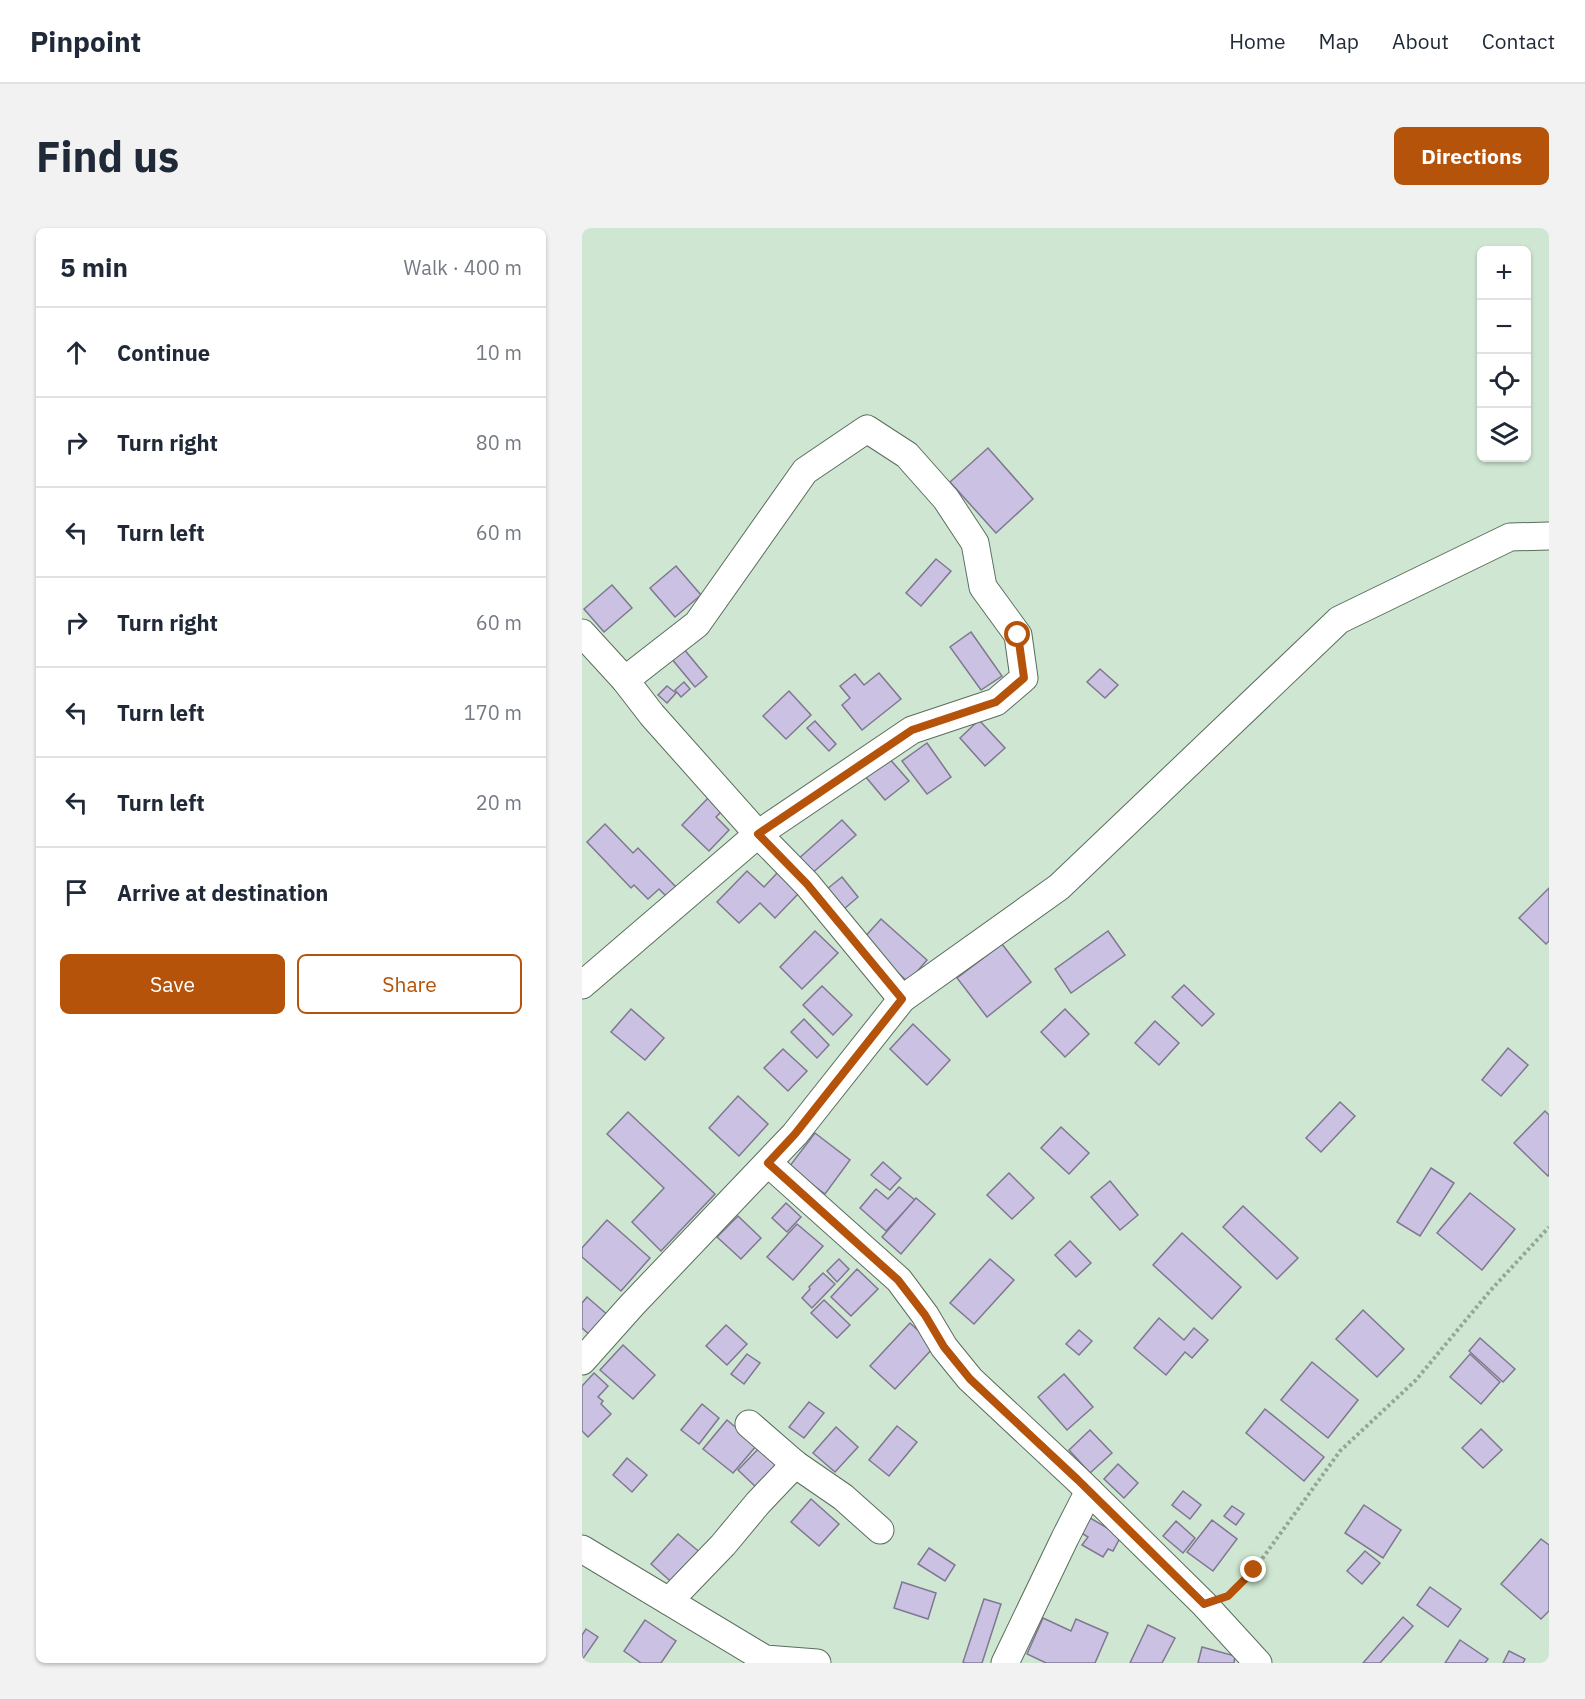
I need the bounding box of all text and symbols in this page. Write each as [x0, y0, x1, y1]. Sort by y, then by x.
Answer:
text: Pinpoint [30, 23, 141, 60]
text: Home [1229, 27, 1286, 55]
text: Map [1319, 27, 1359, 55]
text: About [1392, 27, 1449, 55]
text: Contact [1482, 27, 1555, 55]
button: Directions [1394, 127, 1549, 185]
text: Find us [36, 129, 179, 184]
map controls [1477, 246, 1531, 462]
button: + [1477, 246, 1531, 300]
text: 5 min [60, 250, 128, 284]
text: Walk · 400 m [404, 254, 522, 281]
button: − [1477, 300, 1531, 354]
icon: ahead [60, 336, 93, 369]
text: Continue [117, 338, 210, 367]
text: 10 m [476, 339, 522, 366]
button: locate [1477, 354, 1531, 408]
button: layers [1477, 408, 1531, 462]
icon: right [60, 426, 93, 459]
text: Turn right [117, 428, 218, 457]
text: 80 m [476, 429, 522, 456]
icon: left [60, 516, 93, 549]
text: Turn left [117, 518, 205, 547]
text: 60 m [476, 519, 522, 546]
icon: right [60, 606, 93, 639]
text: Turn right [117, 608, 218, 637]
text: 60 m [476, 609, 522, 636]
route start [1004, 621, 1030, 647]
icon: left [60, 696, 93, 729]
text: Turn left [117, 698, 205, 727]
text: 170 m [464, 699, 522, 726]
icon: left [60, 786, 93, 819]
text: Turn left [117, 788, 205, 817]
text: 20 m [476, 789, 522, 816]
icon: arrive [60, 876, 93, 909]
text: Arrive at destination [117, 878, 328, 907]
button: Save [60, 954, 285, 1014]
button: Share [297, 954, 522, 1014]
route end [1240, 1556, 1266, 1582]

